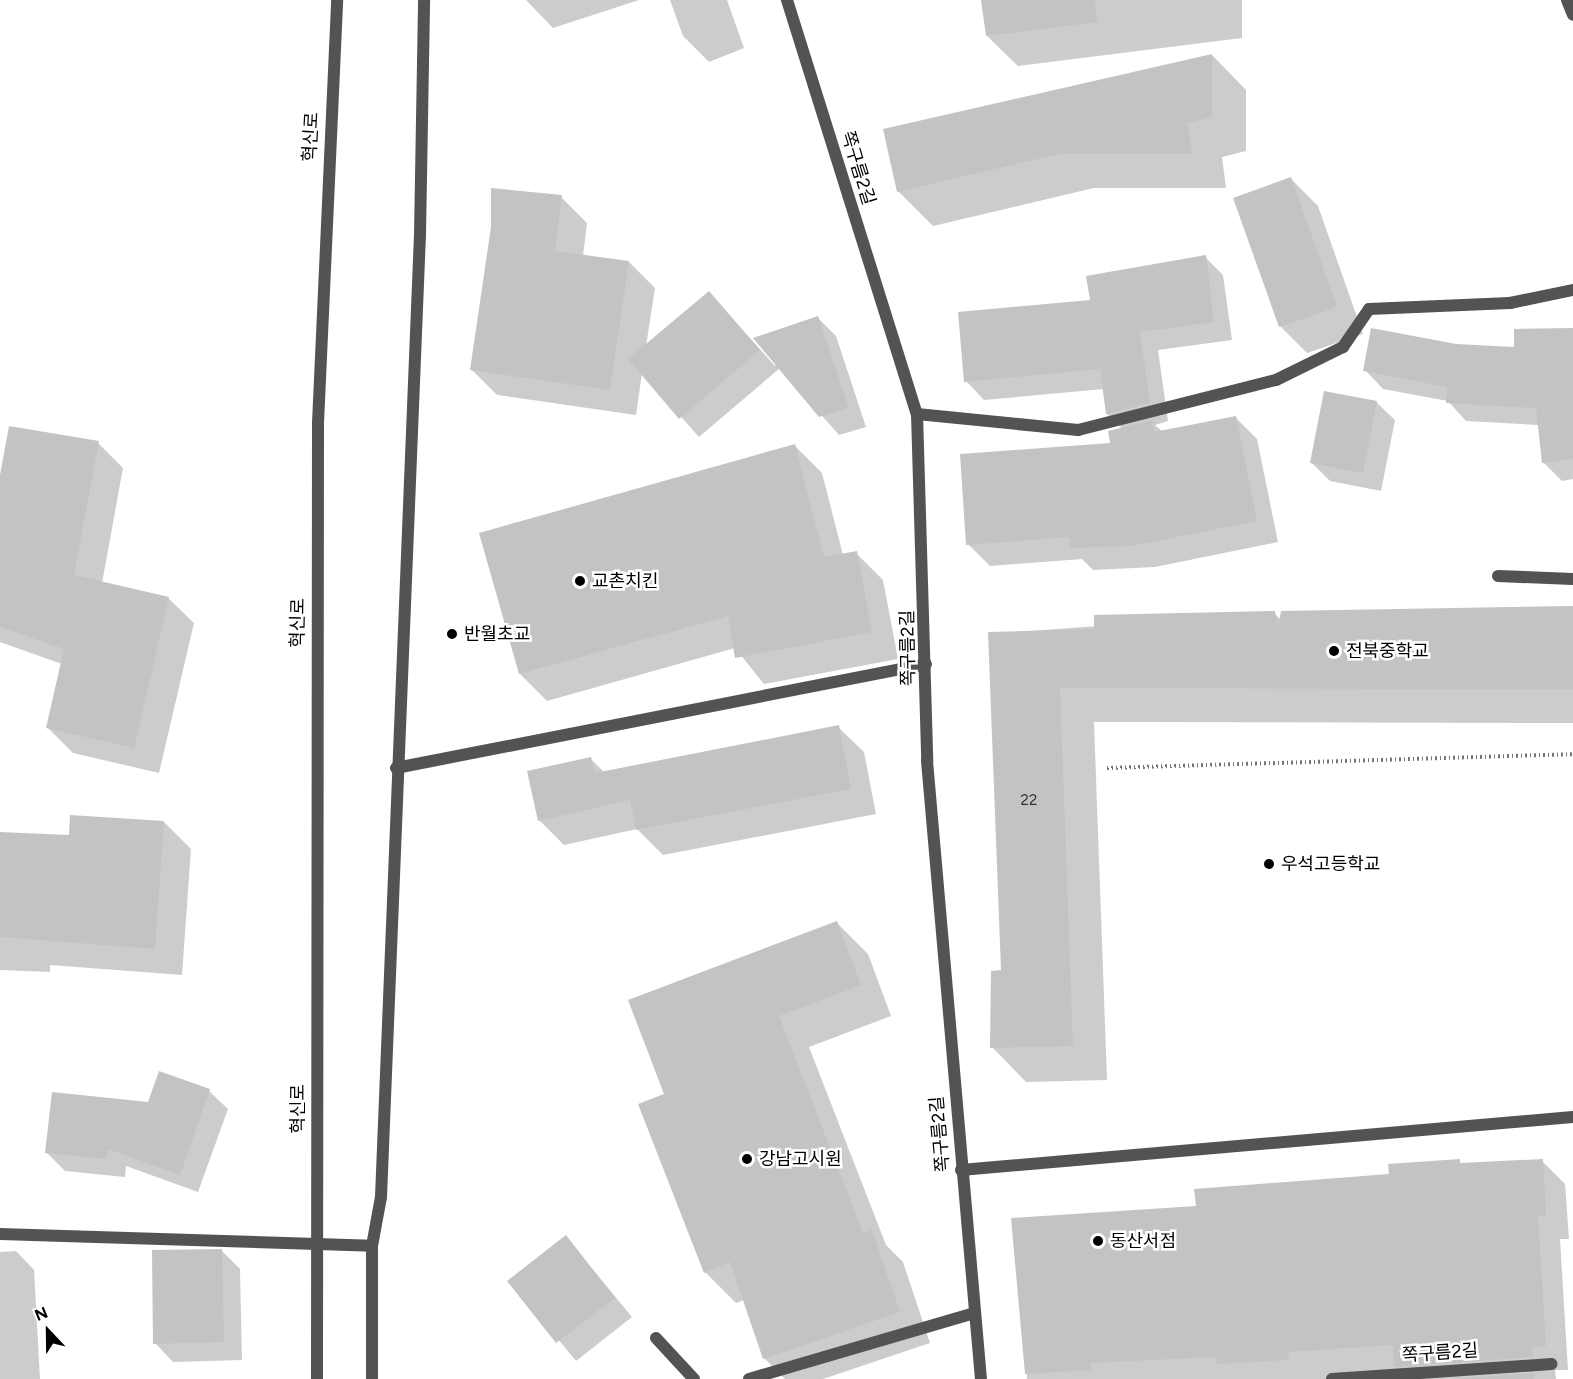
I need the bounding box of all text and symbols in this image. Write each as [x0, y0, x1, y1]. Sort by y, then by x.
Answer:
street label: 혁신로 [299, 112, 323, 162]
street label: 쪽구름2길 [837, 128, 879, 208]
place label: 교촌치킨 [592, 570, 658, 592]
marker: 교촌치킨 [573, 574, 587, 588]
street label: 혁신로 [287, 598, 309, 648]
street label: 쪽구름2길 [897, 610, 919, 686]
place label: 반월초교 [464, 623, 530, 645]
marker: 반월초교 [445, 627, 459, 641]
place label: 전북중학교 [1346, 640, 1429, 662]
marker: 전북중학교 [1327, 644, 1341, 658]
house number: 22 [1021, 792, 1037, 810]
place label: 우석고등학교 [1281, 853, 1380, 875]
marker: 우석고등학교 [1262, 857, 1276, 871]
street label: 혁신로 [287, 1084, 309, 1134]
street label: 쪽구름2길 [926, 1095, 954, 1173]
place label: 강남고시원 [759, 1148, 842, 1170]
marker: 강남고시원 [740, 1152, 754, 1166]
place label: 동산서점 [1110, 1230, 1176, 1252]
marker: 동산서점 [1091, 1234, 1105, 1248]
north arrow [18, 1301, 78, 1361]
text: N [32, 1303, 50, 1325]
street label: 쪽구름2길 [1401, 1340, 1479, 1366]

